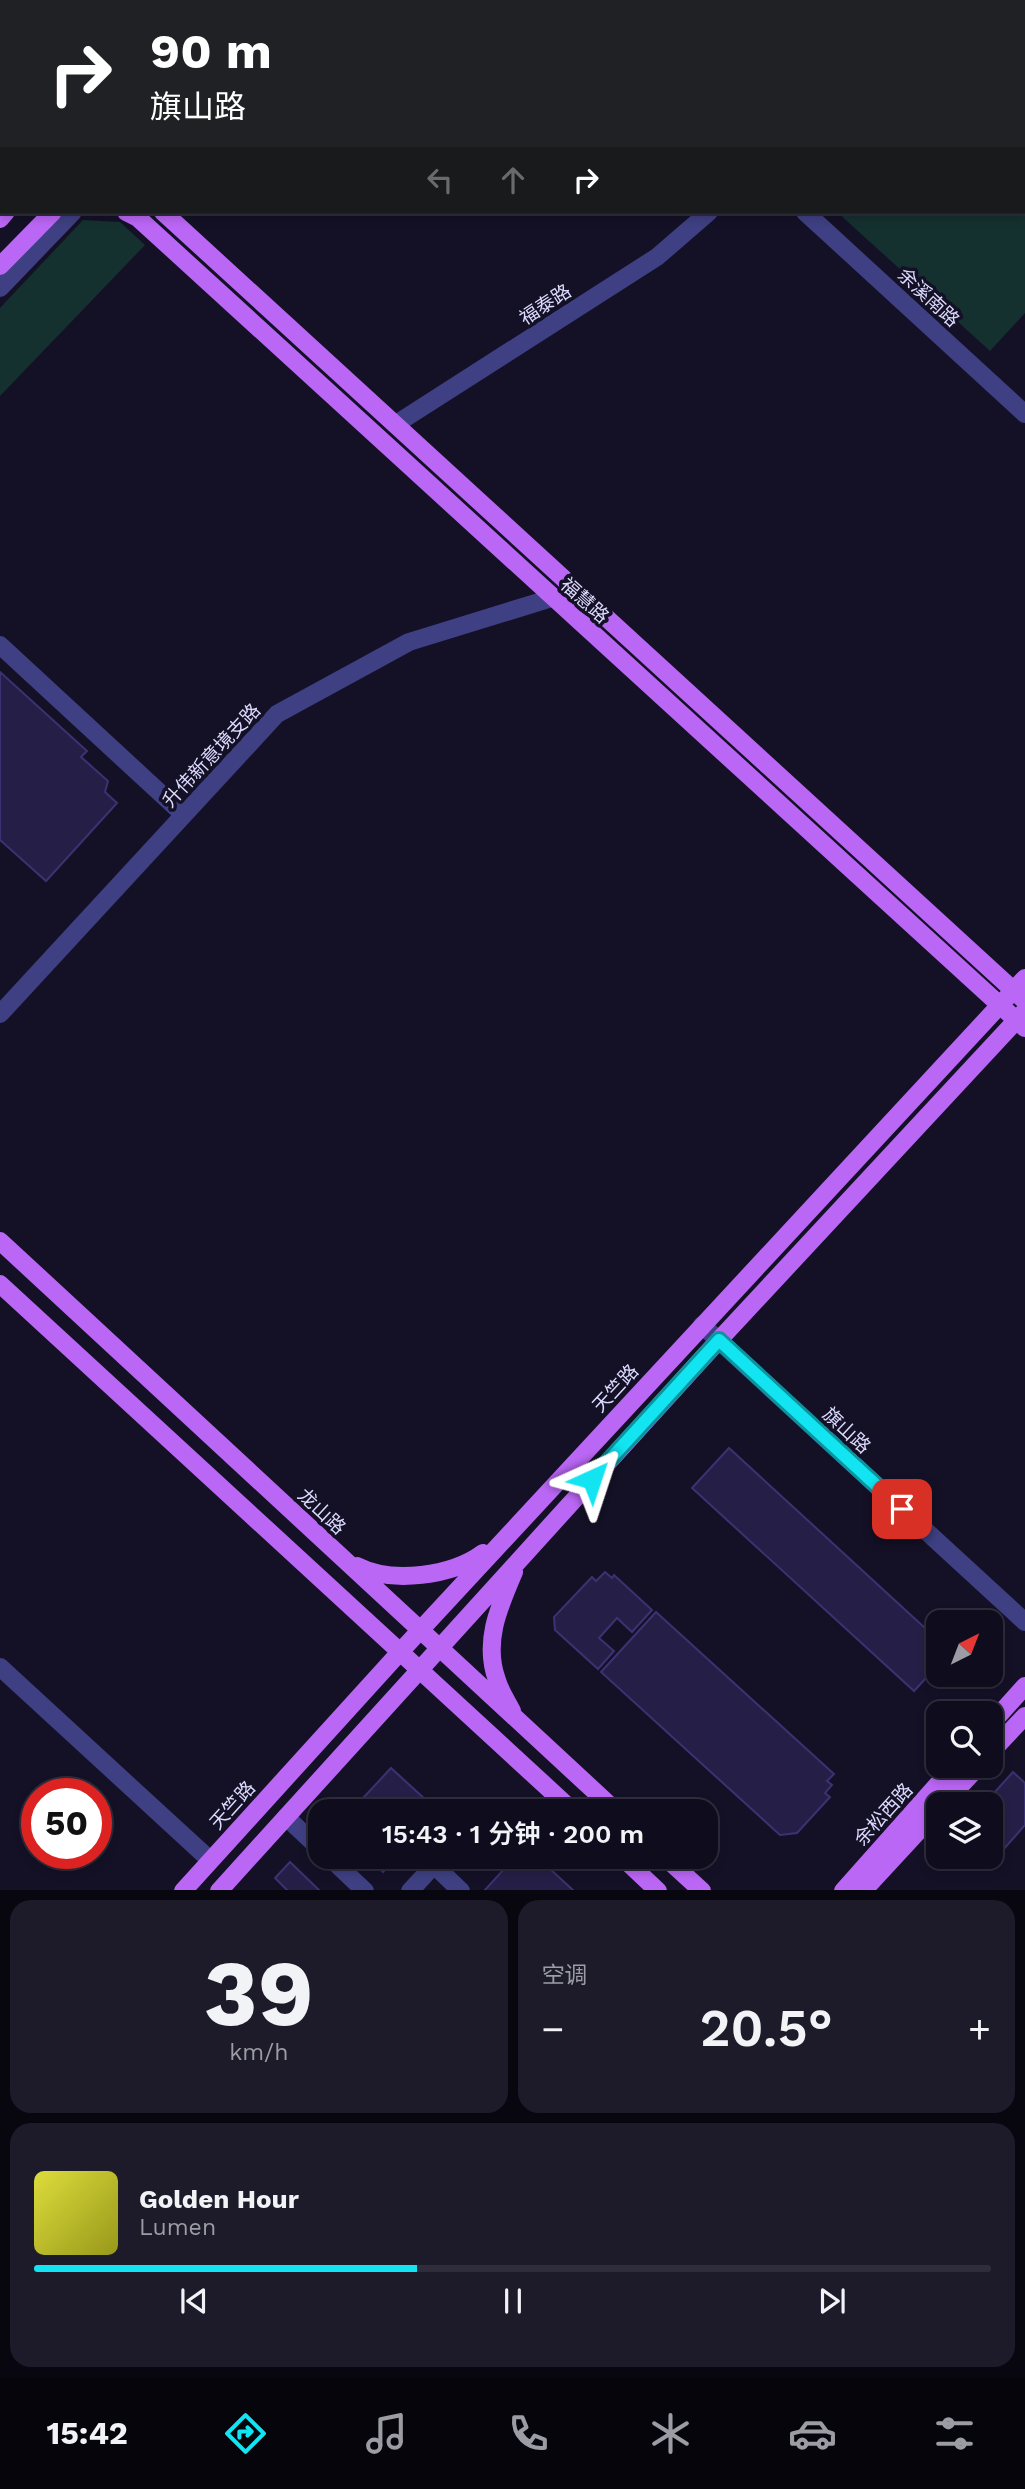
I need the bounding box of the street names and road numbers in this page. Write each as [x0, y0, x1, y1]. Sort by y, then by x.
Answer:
street label: 余溪南路 [893, 263, 964, 332]
street label: 福泰路 [515, 279, 575, 330]
street label: 福慧路 [556, 573, 614, 628]
street label: 升伟新意境支路 [158, 699, 265, 812]
street label: 天竺路 [588, 1360, 643, 1417]
street label: 旗山路 [818, 1403, 875, 1458]
street label: 龙山路 [293, 1484, 350, 1539]
street label: 天竺路 [205, 1776, 260, 1834]
street label: 余松西路 [849, 1778, 917, 1850]

